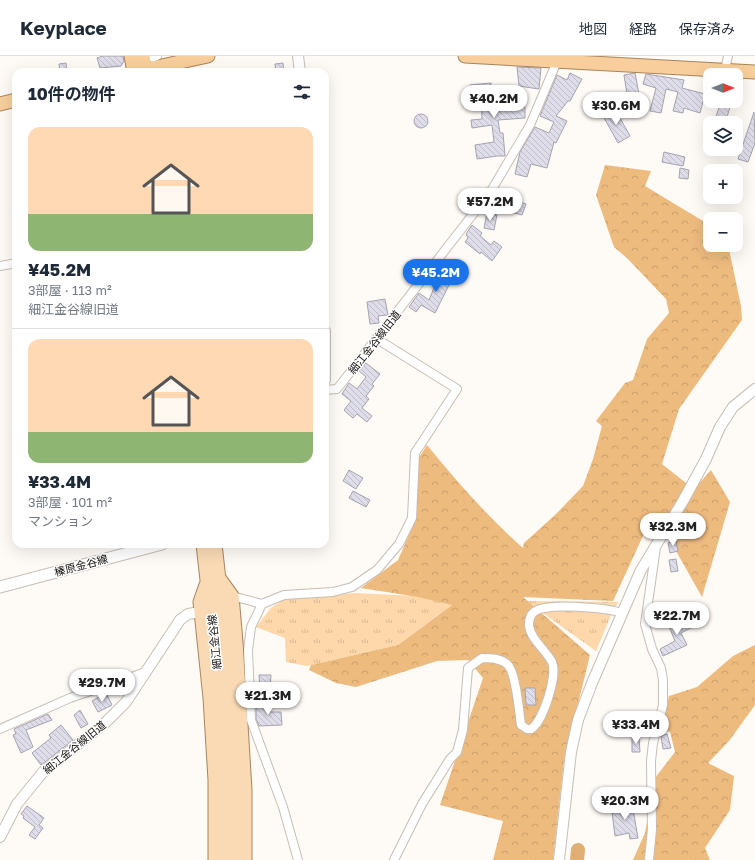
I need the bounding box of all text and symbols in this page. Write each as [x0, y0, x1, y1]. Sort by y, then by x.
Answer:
text: Keyplace [20, 16, 107, 39]
text: 地図 [579, 20, 607, 37]
text: 経路 [629, 20, 657, 37]
text: 保存済み [679, 20, 735, 37]
north arrow [703, 68, 743, 108]
map controls [703, 68, 743, 252]
icon: filters [291, 81, 313, 103]
text: 10件の物件 [28, 83, 116, 104]
pin: ¥40.2M [461, 85, 527, 119]
text: ¥40.2M [470, 90, 518, 106]
pin: ¥30.6M [583, 92, 649, 126]
text: ¥30.6M [592, 97, 640, 113]
button: layers [703, 116, 743, 156]
icon: home [135, 153, 207, 225]
button: + [703, 164, 743, 204]
pin: ¥57.2M [457, 188, 523, 222]
text: ¥57.2M [466, 193, 514, 209]
button: − [703, 212, 743, 252]
text: ¥45.2M [28, 259, 91, 280]
pin: ¥45.2M [403, 259, 469, 293]
text: ¥45.2M [412, 264, 460, 280]
text: 3部屋 · 113 m² [28, 282, 112, 298]
text: 細江金谷線旧道 [28, 301, 119, 317]
street label: 細江金谷線旧道 [345, 308, 403, 376]
icon: home [135, 365, 207, 437]
text: ¥33.4M [28, 471, 91, 492]
text: 3部屋 · 101 m² [28, 494, 112, 510]
text: マンション [28, 513, 93, 529]
pin: ¥32.3M [640, 513, 706, 547]
text: ¥32.3M [649, 518, 697, 534]
street label: 榛原金谷線 [53, 552, 109, 578]
pin: ¥22.7M [644, 602, 710, 636]
text: ¥22.7M [653, 607, 701, 623]
street label: 細江金谷線 [205, 614, 223, 670]
pin: ¥29.7M [69, 669, 135, 703]
text: ¥29.7M [78, 674, 126, 690]
pin: ¥21.3M [235, 682, 301, 716]
text: ¥21.3M [245, 687, 291, 703]
pin: ¥33.4M [603, 711, 669, 745]
text: ¥33.4M [612, 716, 660, 732]
street label: 細江金谷線旧道 [40, 718, 108, 776]
pin: ¥20.3M [592, 787, 658, 821]
text: ¥20.3M [601, 792, 649, 808]

